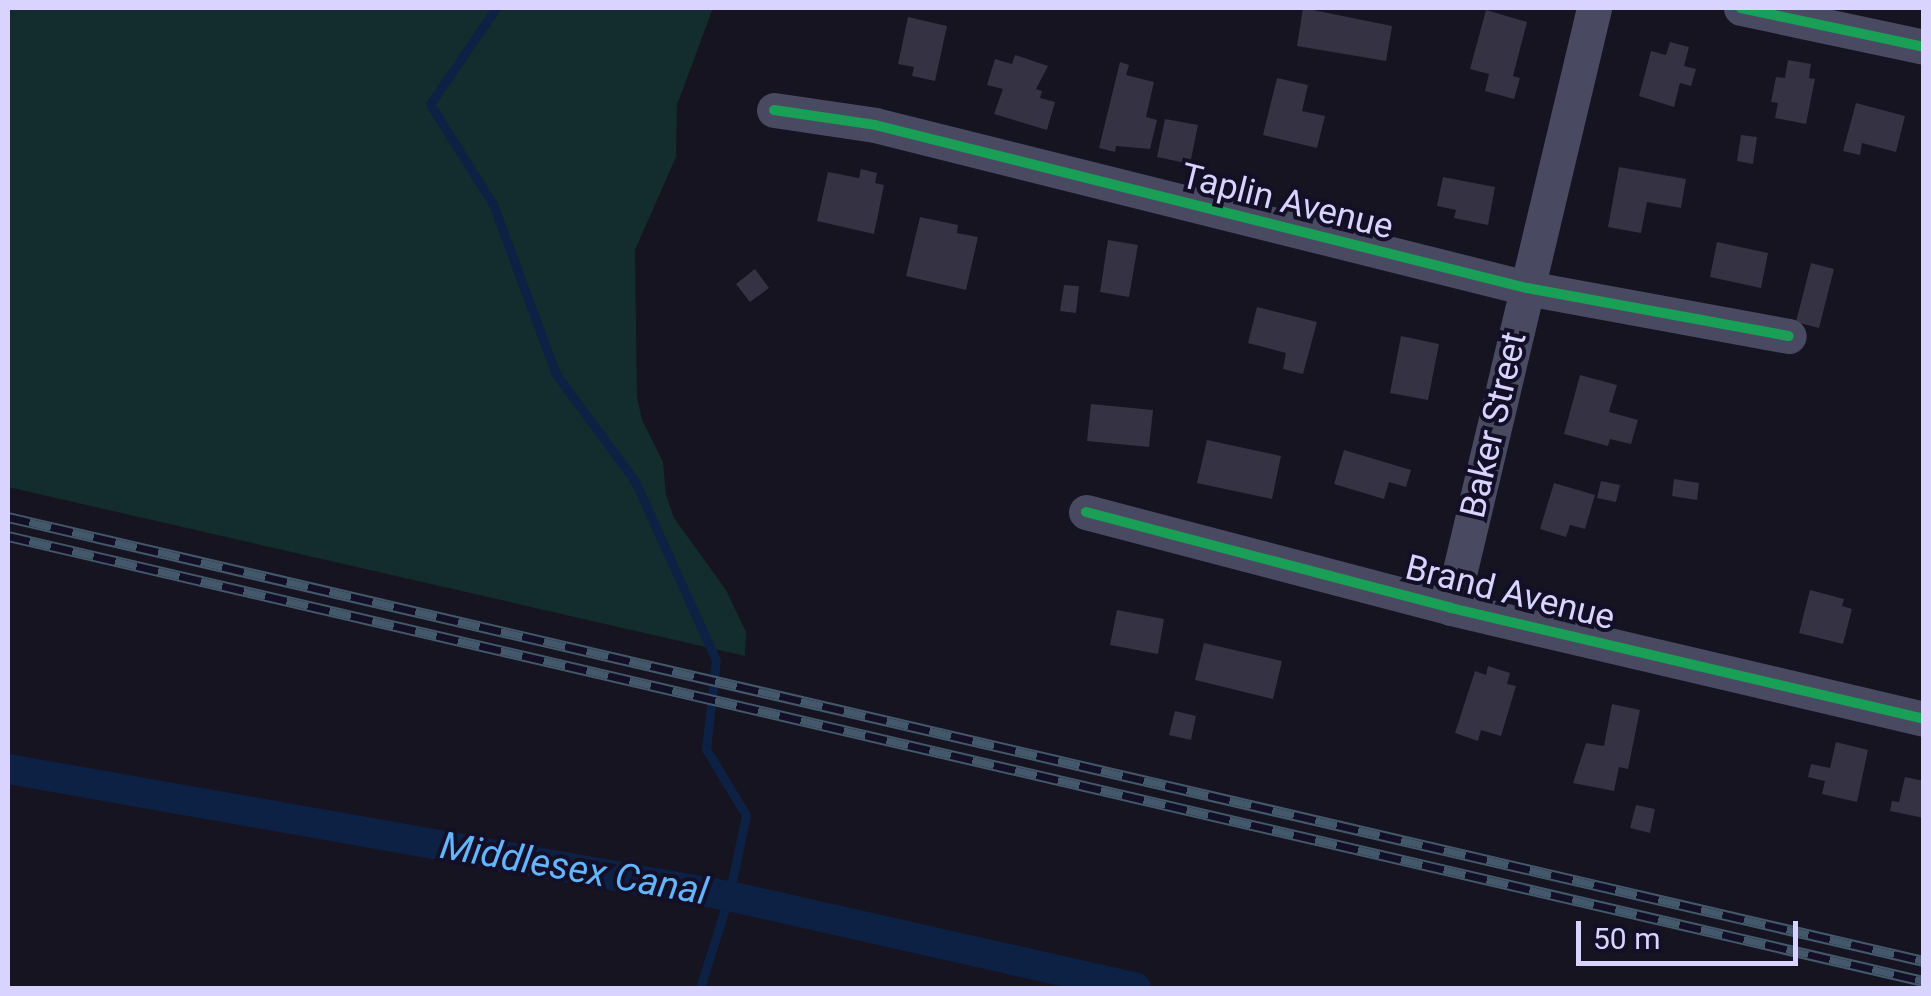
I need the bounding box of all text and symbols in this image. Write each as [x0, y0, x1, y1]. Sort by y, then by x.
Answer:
street label: Taplin Avenue [1177, 155, 1397, 249]
street label: Baker Street [1452, 328, 1536, 522]
street label: Brand Avenue [1401, 547, 1619, 639]
water label: Middlesex Canal [437, 823, 711, 915]
scale bar [1581, 901, 1804, 963]
text: 50 m [1593, 921, 1660, 956]

